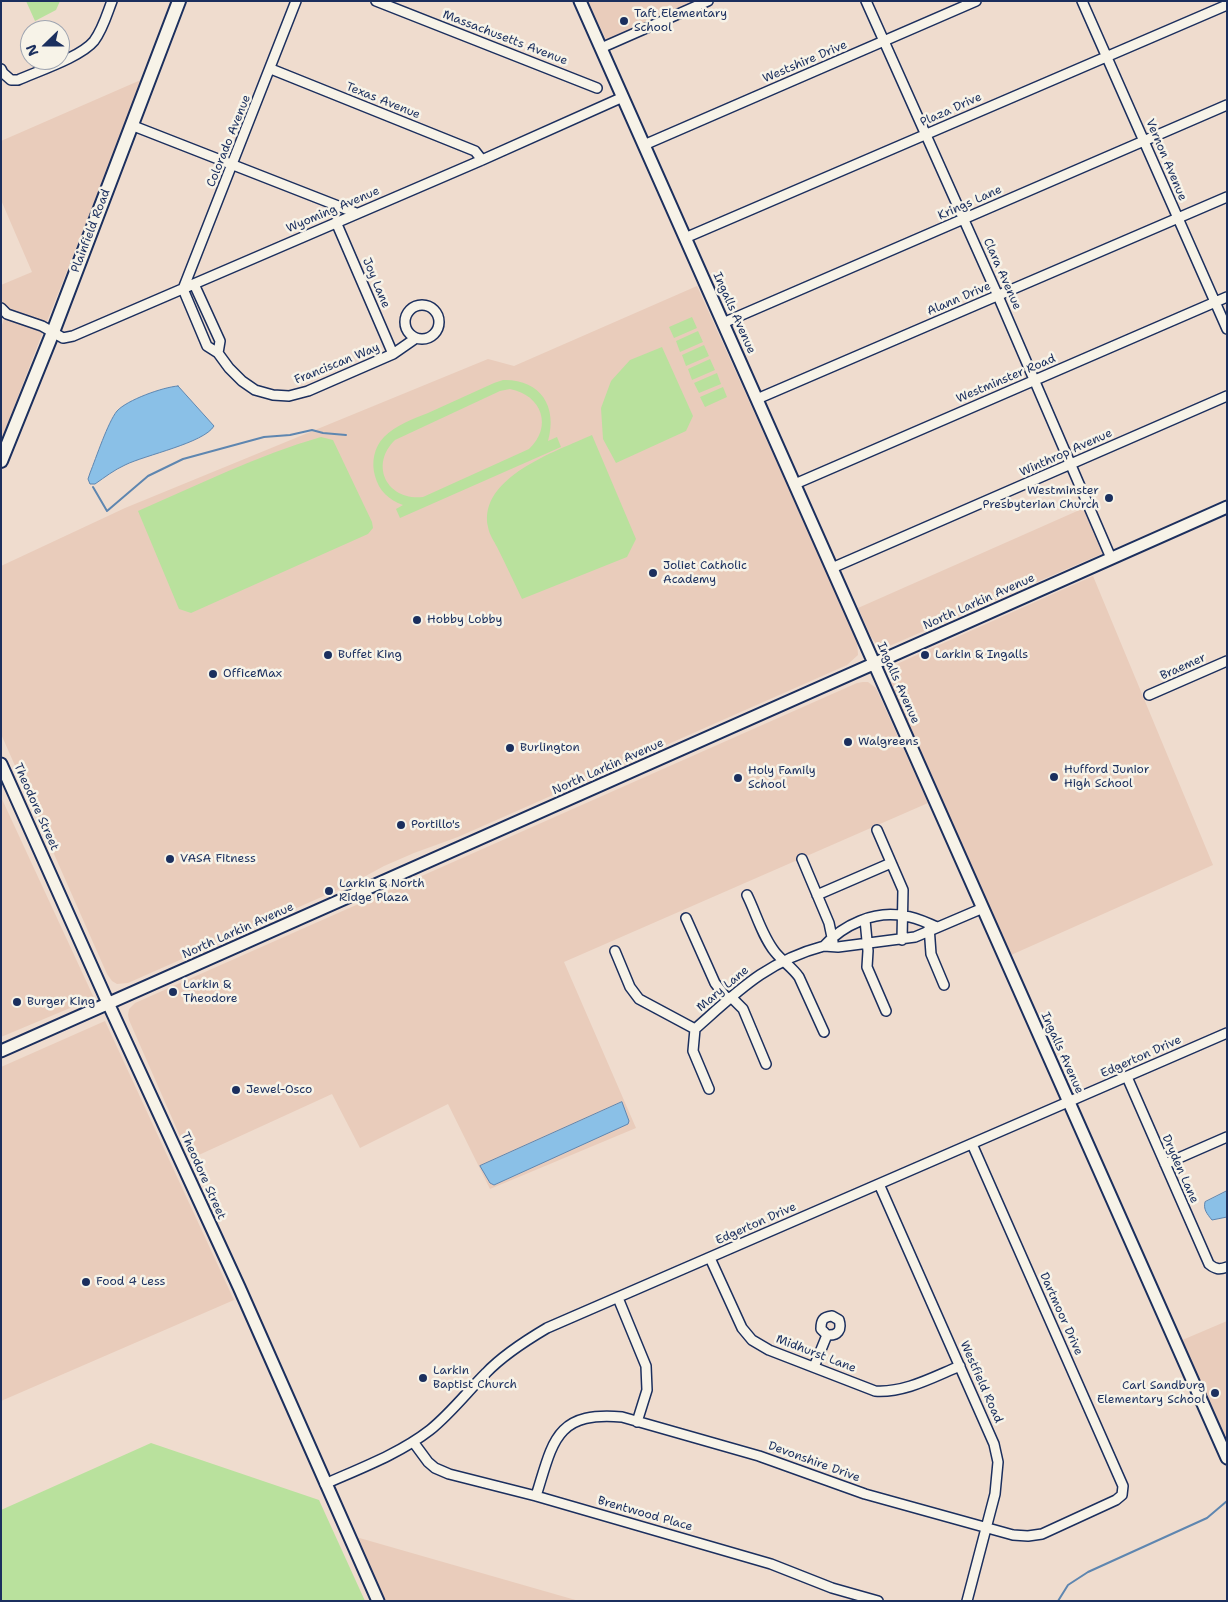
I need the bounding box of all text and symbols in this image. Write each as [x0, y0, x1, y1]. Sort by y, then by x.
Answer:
place label: Taft Elementary School [634, 7, 727, 35]
street label: Massachusetts Avenue [440, 8, 570, 68]
marker: Taft Elementary School [618, 15, 630, 27]
north arrow [20, 20, 70, 70]
street label: Westshire Drive [761, 38, 849, 86]
text: N [22, 42, 42, 59]
street label: Texas Avenue [344, 80, 422, 122]
street label: Plaza Drive [918, 90, 984, 130]
street label: Colorado Avenue [204, 93, 254, 189]
street label: Vernon Avenue [1142, 117, 1190, 203]
street label: Krings Lane [936, 183, 1004, 223]
street label: Wyoming Avenue [284, 184, 382, 236]
street label: Plainfield Road [68, 187, 114, 275]
street label: Clara Avenue [980, 236, 1024, 312]
street label: Joy Lane [359, 256, 393, 310]
street label: Ingalls Avenue [710, 270, 758, 356]
street label: Alann Drive [925, 279, 993, 319]
street label: Franciscan Way [292, 340, 382, 388]
street label: Westminster Road [954, 352, 1058, 406]
street label: Winthrop Avenue [1018, 426, 1114, 480]
place label: Westminster Presbyterian Church [983, 484, 1099, 512]
marker: Westminster Presbyterian Church [1103, 492, 1115, 504]
place label: Joliet Catholic Academy [663, 559, 747, 587]
marker: Joliet Catholic Academy [647, 567, 659, 579]
street label: North Larkin Avenue [921, 571, 1037, 633]
place label: Hobby Lobby [427, 613, 502, 627]
marker: Hobby Lobby [411, 614, 423, 626]
street label: Ingalls Avenue [874, 640, 922, 726]
place label: Buffet King [338, 648, 402, 662]
place label: Larkin & Ingalls [935, 648, 1028, 662]
marker: Buffet King [322, 649, 334, 661]
marker: Larkin & Ingalls [919, 649, 931, 661]
street label: Braemer [1158, 651, 1208, 683]
place label: OfficeMax [223, 667, 282, 681]
marker: OfficeMax [207, 668, 219, 680]
place label: Walgreens [858, 735, 919, 749]
street label: North Larkin Avenue [550, 736, 666, 798]
marker: Walgreens [842, 736, 854, 748]
place label: Burlington [520, 741, 580, 755]
marker: Burlington [504, 742, 516, 754]
street label: Theodore Street [10, 761, 62, 853]
place label: Hufford Junior High School [1064, 763, 1149, 791]
place label: Holy Family School [748, 764, 816, 792]
marker: Hufford Junior High School [1048, 771, 1060, 783]
marker: Holy Family School [732, 772, 744, 784]
place label: Portillo's [411, 818, 460, 832]
marker: Portillo's [395, 819, 407, 831]
place label: VASA Fitness [180, 852, 256, 866]
marker: VASA Fitness [164, 853, 176, 865]
place label: Larkin & North Ridge Plaza [339, 877, 425, 905]
marker: Larkin & North Ridge Plaza [323, 885, 335, 897]
street label: North Larkin Avenue [180, 900, 296, 962]
street label: Mary Lane [694, 963, 752, 1015]
place label: Larkin & Theodore [183, 978, 238, 1006]
marker: Larkin & Theodore [167, 986, 179, 998]
place label: Burger King [27, 995, 95, 1009]
marker: Burger King [11, 996, 23, 1008]
street label: Ingalls Avenue [1038, 1010, 1086, 1096]
street label: Edgerton Drive [1098, 1033, 1184, 1081]
place label: Jewel-Osco [246, 1083, 312, 1097]
marker: Jewel-Osco [230, 1084, 242, 1096]
street label: Theodore Street [177, 1130, 229, 1222]
street label: Dryden Lane [1158, 1132, 1202, 1206]
street label: Edgerton Drive [713, 1200, 799, 1248]
street label: Dartmoor Drive [1036, 1270, 1086, 1358]
place label: Food 4 Less [96, 1275, 166, 1289]
marker: Food 4 Less [80, 1276, 92, 1288]
street label: Midhurst Lane [774, 1332, 858, 1376]
street label: Westfield Road [956, 1339, 1006, 1425]
place label: Larkin Baptist Church [433, 1364, 517, 1392]
marker: Larkin Baptist Church [417, 1372, 429, 1384]
place label: Carl Sandburg Elementary School [1097, 1379, 1205, 1407]
marker: Carl Sandburg Elementary School [1209, 1387, 1221, 1399]
street label: Devonshire Drive [766, 1439, 862, 1485]
street label: Brentwood Place [596, 1494, 694, 1534]

